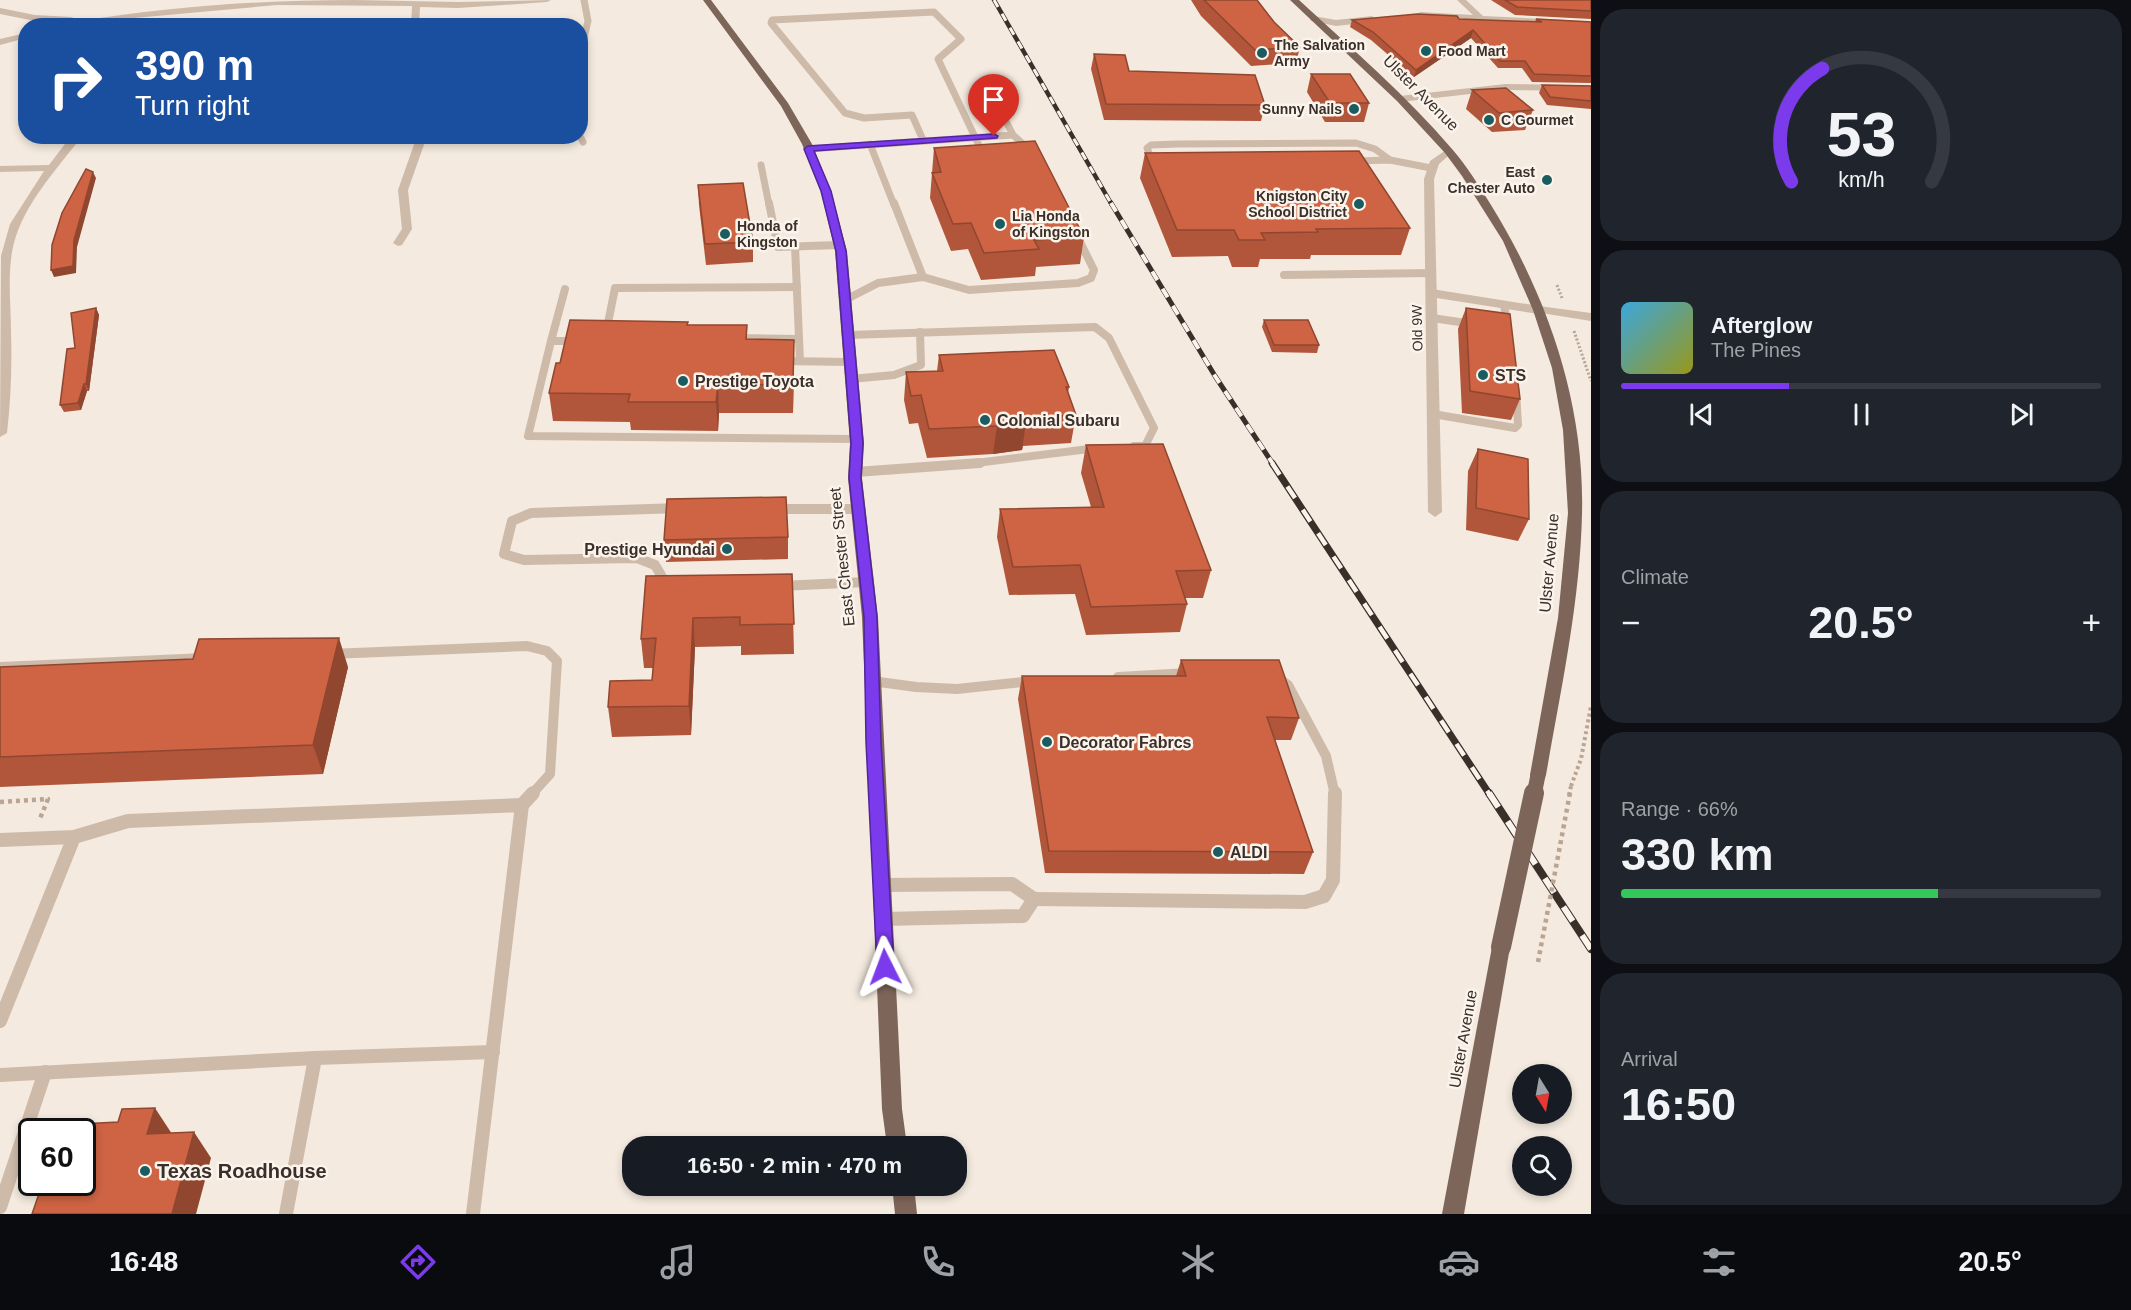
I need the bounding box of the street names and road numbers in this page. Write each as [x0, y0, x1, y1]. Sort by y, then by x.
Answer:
street label: Ulster Avenue [1380, 52, 1462, 134]
street label: Old 9W [1409, 304, 1425, 351]
street label: East Chester Street [826, 486, 858, 627]
street label: Ulster Avenue [1536, 513, 1562, 613]
street label: Ulster Avenue [1446, 989, 1480, 1089]

